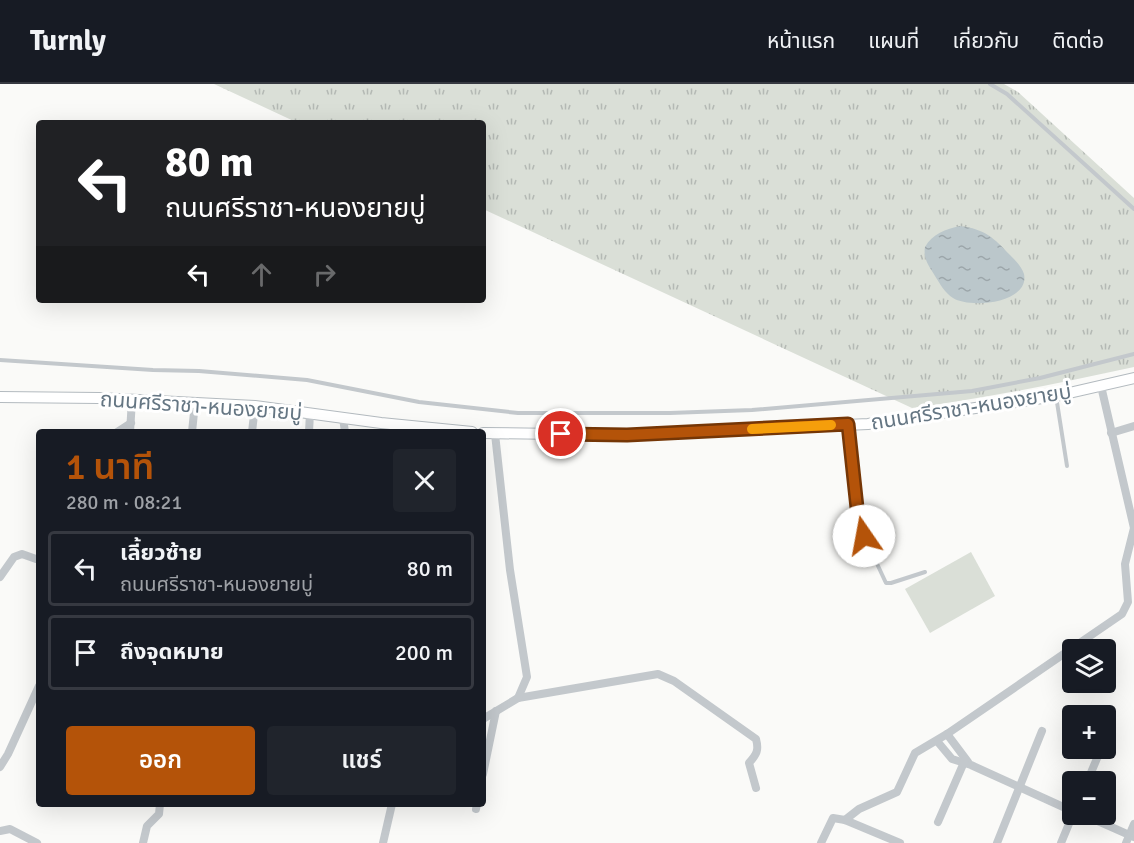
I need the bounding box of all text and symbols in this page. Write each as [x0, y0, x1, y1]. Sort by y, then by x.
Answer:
text: Turnly [30, 24, 106, 58]
text: หน้าแรก [767, 28, 835, 54]
text: แผนที่ [868, 28, 919, 54]
text: เกี่ยวกับ [952, 28, 1019, 54]
text: ติดต่อ [1052, 28, 1104, 54]
text: 80 m [165, 137, 254, 188]
icon: left [66, 144, 144, 222]
text: ถนนศรีราชา-หนองยายบู่ [165, 192, 426, 225]
icon: left [182, 258, 215, 291]
icon: ahead [245, 258, 278, 291]
icon: right [308, 258, 341, 291]
street label: ถนนศรีราชา-หนองยายบู่ [869, 378, 1073, 436]
street label: ถนนศรีราชา-หนองยายบู่ [99, 386, 303, 426]
pin [535, 408, 586, 459]
icon: arrive [544, 417, 577, 450]
text: 1 นาที [66, 445, 154, 490]
button: close [393, 449, 456, 512]
text: 280 m · 08:21 [66, 490, 182, 515]
position arrow [832, 504, 896, 568]
text: เลี้ยวซ้าย [120, 539, 202, 566]
icon: left [69, 552, 102, 585]
text: 80 m [407, 555, 453, 582]
text: ถนนศรีราชา-หนองยายบู่ [120, 572, 313, 597]
icon: arrive [69, 636, 102, 669]
text: ถึงจุดหมาย [120, 638, 224, 665]
text: 200 m [395, 639, 453, 666]
map controls [1062, 639, 1116, 825]
button: layers [1062, 639, 1116, 693]
button: + [1062, 705, 1116, 759]
button: ออก [66, 726, 255, 795]
button: แชร์ [267, 726, 456, 795]
button: − [1062, 771, 1116, 825]

